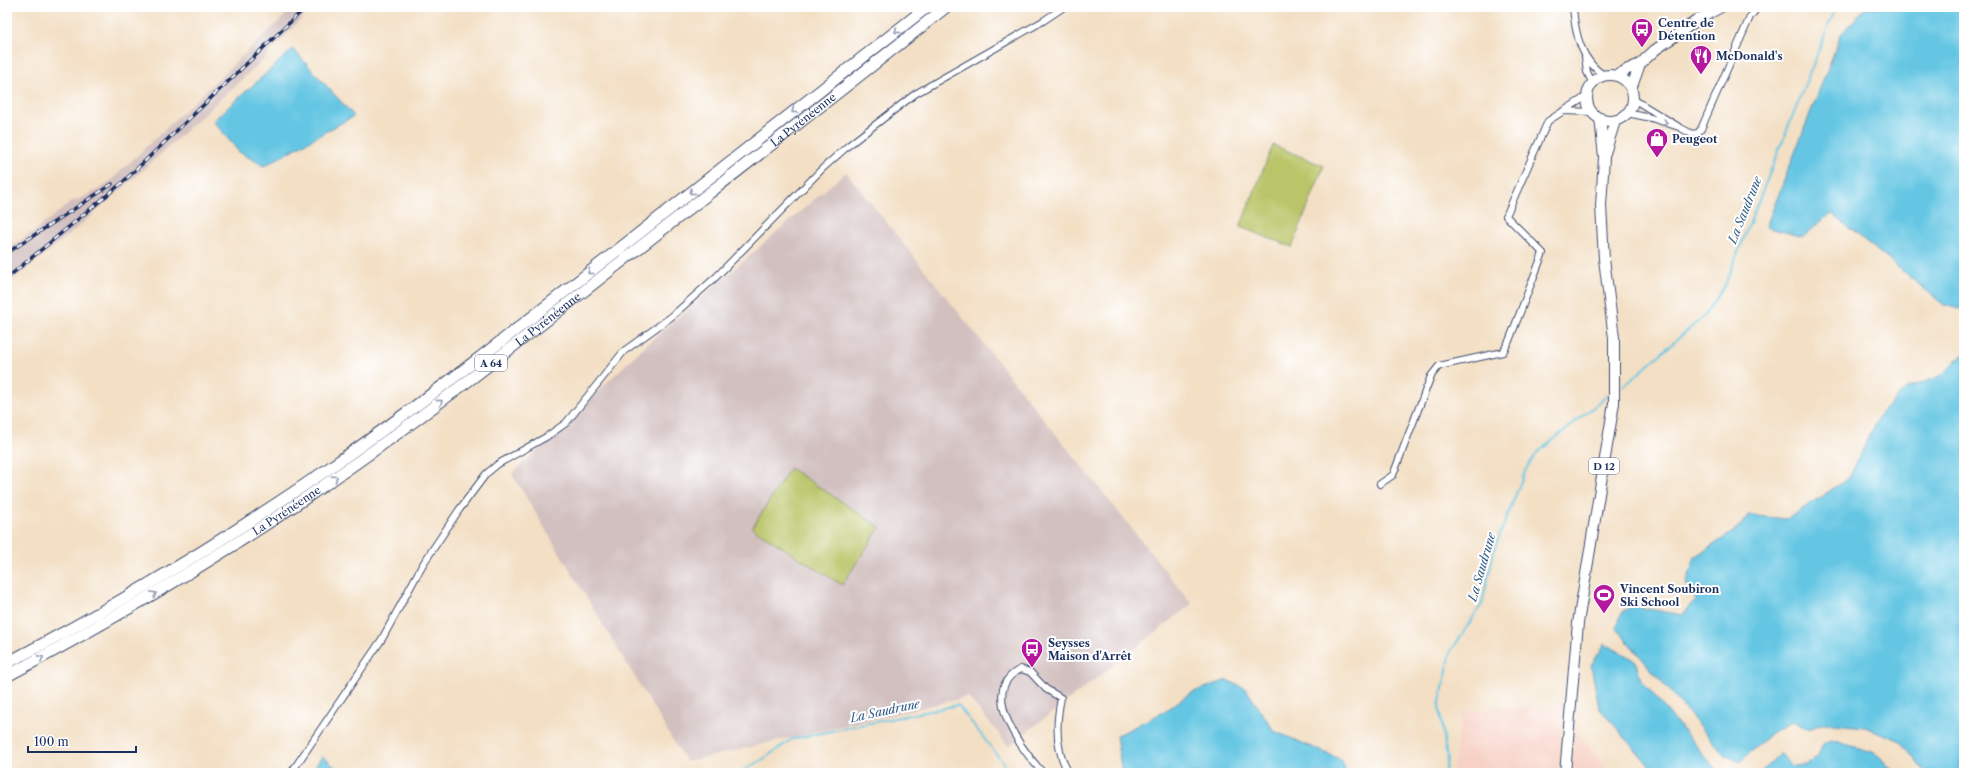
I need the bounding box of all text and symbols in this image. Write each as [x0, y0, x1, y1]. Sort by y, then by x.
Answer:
bus stop icon: Centre de Détention [1629, 16, 1655, 49]
place label: Centre de Détention [1658, 16, 1716, 43]
one-way arrow [894, 26, 901, 33]
restaurant icon: McDonald's [1688, 43, 1714, 76]
place label: McDonald's [1716, 49, 1783, 63]
street label: La Pyrénéenne [768, 90, 839, 150]
one-way arrow [792, 106, 799, 113]
one-way arrow [1661, 118, 1668, 126]
shop icon: Peugeot [1644, 126, 1670, 159]
place label: Peugeot [1672, 132, 1718, 146]
water label: La Saudrune [1724, 173, 1765, 246]
one-way arrow [690, 187, 697, 194]
one-way arrow [587, 267, 594, 274]
street label: La Pyrénéenne [512, 289, 583, 349]
road number: A 64 [475, 355, 507, 371]
one-way arrow [436, 399, 443, 407]
road number: D 12 [1589, 458, 1619, 474]
one-way arrow [330, 476, 337, 483]
street label: La Pyrénéenne [250, 483, 323, 538]
water label: La Saudrune [1464, 530, 1499, 604]
sports icon: Vincent Soubiron Ski School [1591, 582, 1617, 615]
place label: Vincent Soubiron Ski School [1619, 582, 1720, 609]
one-way arrow [150, 591, 157, 598]
bus stop icon: Seysses Maison d'Arrêt [1019, 636, 1045, 669]
place label: Seysses Maison d'Arrêt [1048, 636, 1132, 663]
one-way arrow [37, 655, 45, 662]
water label: La Saudrune [848, 696, 922, 725]
scale bar [28, 728, 136, 754]
text: 100 m [34, 734, 69, 749]

